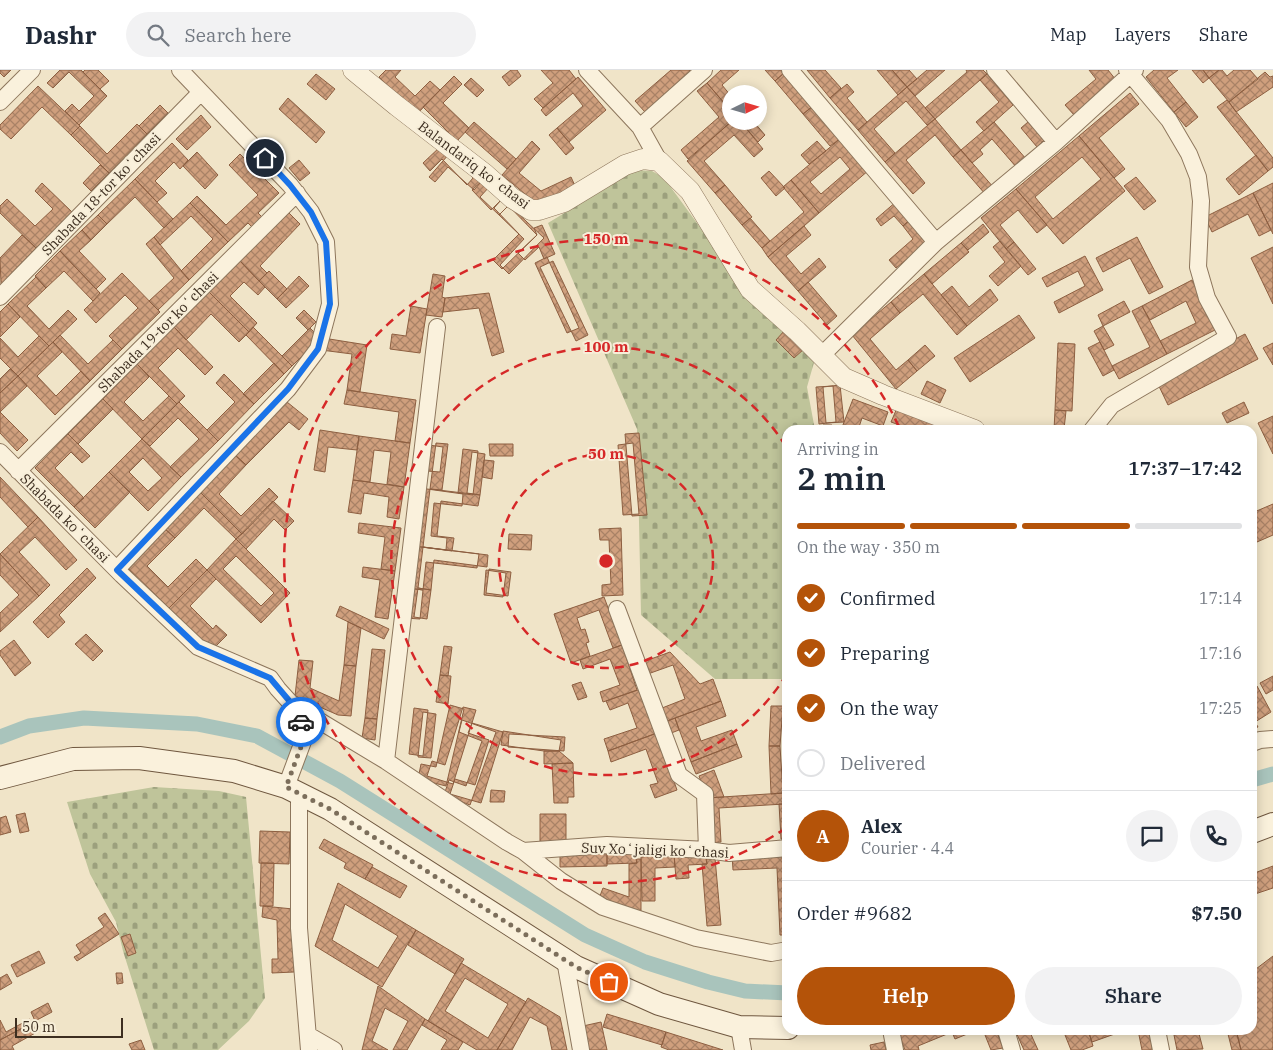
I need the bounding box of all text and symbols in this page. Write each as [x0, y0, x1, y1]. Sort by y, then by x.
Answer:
search box [126, 12, 476, 57]
text: Dashr [25, 19, 96, 51]
icon: search [144, 21, 172, 49]
text: Search here [184, 23, 292, 47]
text: Map [1050, 23, 1087, 46]
text: Layers [1115, 23, 1171, 46]
text: Share [1199, 23, 1248, 46]
north arrow [722, 85, 768, 130]
map controls [722, 85, 767, 130]
street label: Balandariq koʻchasi [415, 117, 533, 213]
street label: Shabada 18-tor koʻchasi [38, 129, 164, 259]
pin [244, 137, 286, 179]
icon: home [251, 144, 279, 172]
text: 150 m [583, 229, 629, 248]
street label: Shabada 19-tor koʻchasi [94, 268, 222, 396]
text: 100 m [583, 337, 629, 356]
text: Arriving in [797, 439, 879, 459]
text: 50 m [588, 444, 624, 463]
text: 17:37–17:42 [1128, 456, 1242, 480]
text: 2 min [797, 457, 886, 499]
street label: Shabada koʻchasi [17, 470, 113, 566]
text: On the way · 350 m [797, 537, 940, 557]
centre of rings [597, 552, 615, 570]
icon: check [797, 584, 825, 612]
text: Confirmed [840, 586, 935, 610]
text: 17:14 [1199, 588, 1242, 608]
icon: check [797, 639, 825, 667]
text: Preparing [840, 641, 929, 665]
text: 17:16 [1199, 643, 1242, 663]
icon: check [797, 694, 825, 722]
text: On the way [840, 696, 938, 720]
courier [276, 697, 326, 747]
text: 17:25 [1199, 698, 1242, 718]
icon: car [287, 708, 315, 736]
text: Delivered [840, 751, 926, 775]
button: chat [1126, 810, 1178, 862]
button: phone [1190, 810, 1242, 862]
text: Alex [861, 814, 902, 838]
text: A [816, 824, 830, 848]
street label: Suv Xoʻjaligi koʻchasi [581, 838, 729, 862]
text: Courier · 4.4 [861, 838, 954, 858]
text: Order #9682 [797, 901, 912, 925]
text: $7.50 [1191, 901, 1242, 925]
pin [588, 961, 630, 1003]
button: Help [797, 967, 1015, 1025]
button: Share [1025, 967, 1242, 1025]
icon: bag [595, 968, 623, 996]
scale bar [15, 1015, 122, 1038]
text: 50 m [22, 1018, 55, 1036]

